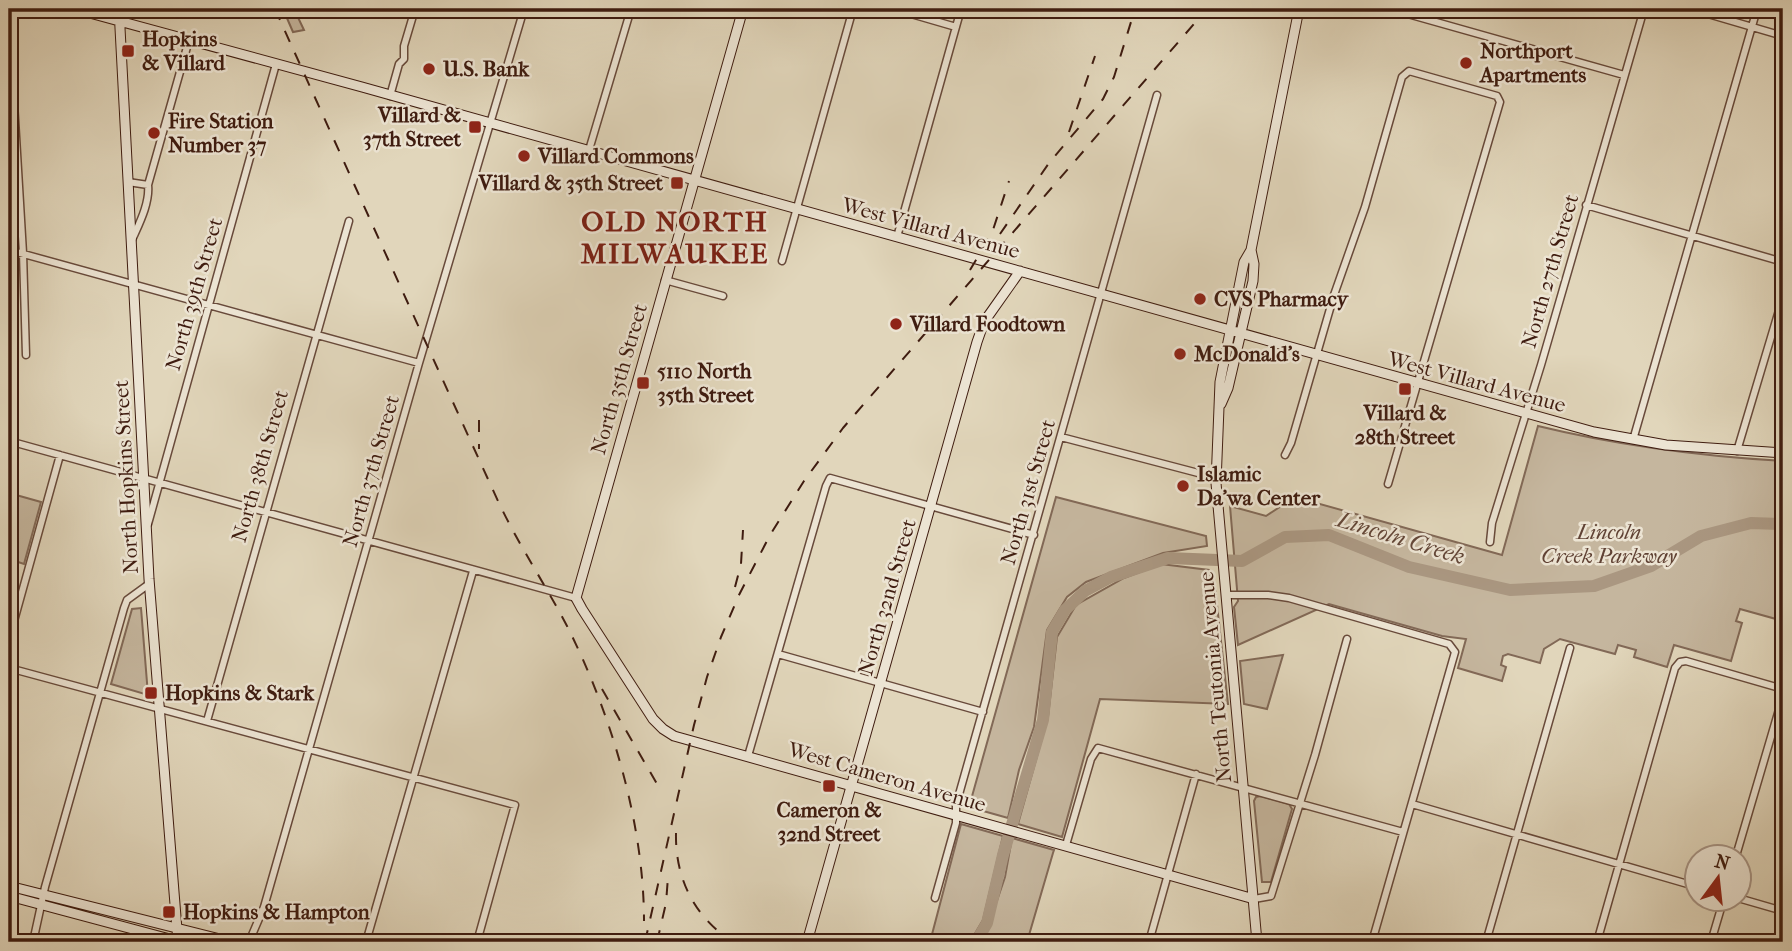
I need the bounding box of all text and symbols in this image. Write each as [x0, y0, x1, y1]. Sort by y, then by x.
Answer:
place label: Hopkins & Villard [142, 27, 226, 75]
place label: Northport Apartments [1478, 39, 1587, 87]
marker: Hopkins & Villard [120, 43, 136, 59]
marker: Northport Apartments [1458, 55, 1474, 71]
place label: U.S. Bank [442, 57, 530, 81]
marker: U.S. Bank [421, 61, 437, 77]
place label: Villard & 37th Street [363, 103, 461, 151]
place label: Fire Station Number 37 [167, 109, 274, 157]
marker: Villard & 37th Street [467, 119, 483, 135]
marker: Fire Station Number 37 [146, 125, 162, 141]
place label: Villard Commons [537, 144, 694, 168]
marker: Villard Commons [516, 148, 532, 164]
place label: Villard & 35th Street [478, 171, 663, 195]
marker: Villard & 35th Street [669, 175, 685, 191]
street label: North 27th Street [1517, 191, 1584, 351]
street label: West Villard Avenue [839, 192, 1022, 263]
district label: OLD NORTH MILWAUKEE [581, 205, 769, 270]
street label: North 39th Street [161, 214, 227, 373]
place label: CVS Pharmacy [1214, 287, 1350, 311]
marker: CVS Pharmacy [1192, 291, 1208, 307]
street label: North 35th Street [586, 300, 652, 457]
place label: Villard Foodtown [909, 312, 1066, 336]
marker: Villard Foodtown [888, 316, 904, 332]
place label: McDonald's [1193, 342, 1300, 366]
marker: McDonald's [1172, 346, 1188, 362]
street label: West Villard Avenue [1385, 346, 1568, 417]
place label: 5110 North 35th Street [657, 359, 754, 407]
marker: 5110 North 35th Street [635, 375, 651, 391]
street label: North Hopkins Street [109, 379, 143, 574]
marker: Villard & 28th Street [1397, 381, 1413, 397]
street label: North 38th Street [227, 387, 293, 545]
street label: North 37th Street [338, 392, 404, 550]
place label: Villard & 28th Street [1355, 401, 1456, 449]
street label: North 31st Street [996, 416, 1060, 567]
place label: Islamic Da'wa Center [1197, 462, 1321, 510]
marker: Islamic Da'wa Center [1175, 478, 1191, 494]
water label: Lincoln Creek [1332, 505, 1468, 570]
street label: North 32nd Street [853, 515, 921, 678]
park label: Lincoln Creek Parkway [1541, 520, 1678, 568]
street label: North Teutonia Avenue [1194, 570, 1236, 784]
place label: Hopkins & Stark [165, 681, 315, 705]
marker: Hopkins & Stark [143, 685, 159, 701]
street label: West Cameron Avenue [784, 737, 989, 817]
marker: Cameron & 32nd Street [821, 778, 837, 794]
place label: Cameron & 32nd Street [777, 798, 881, 846]
north arrow [1684, 842, 1754, 912]
text: N [1712, 850, 1733, 875]
place label: Hopkins & Hampton [183, 900, 371, 924]
marker: Hopkins & Hampton [161, 904, 177, 920]

